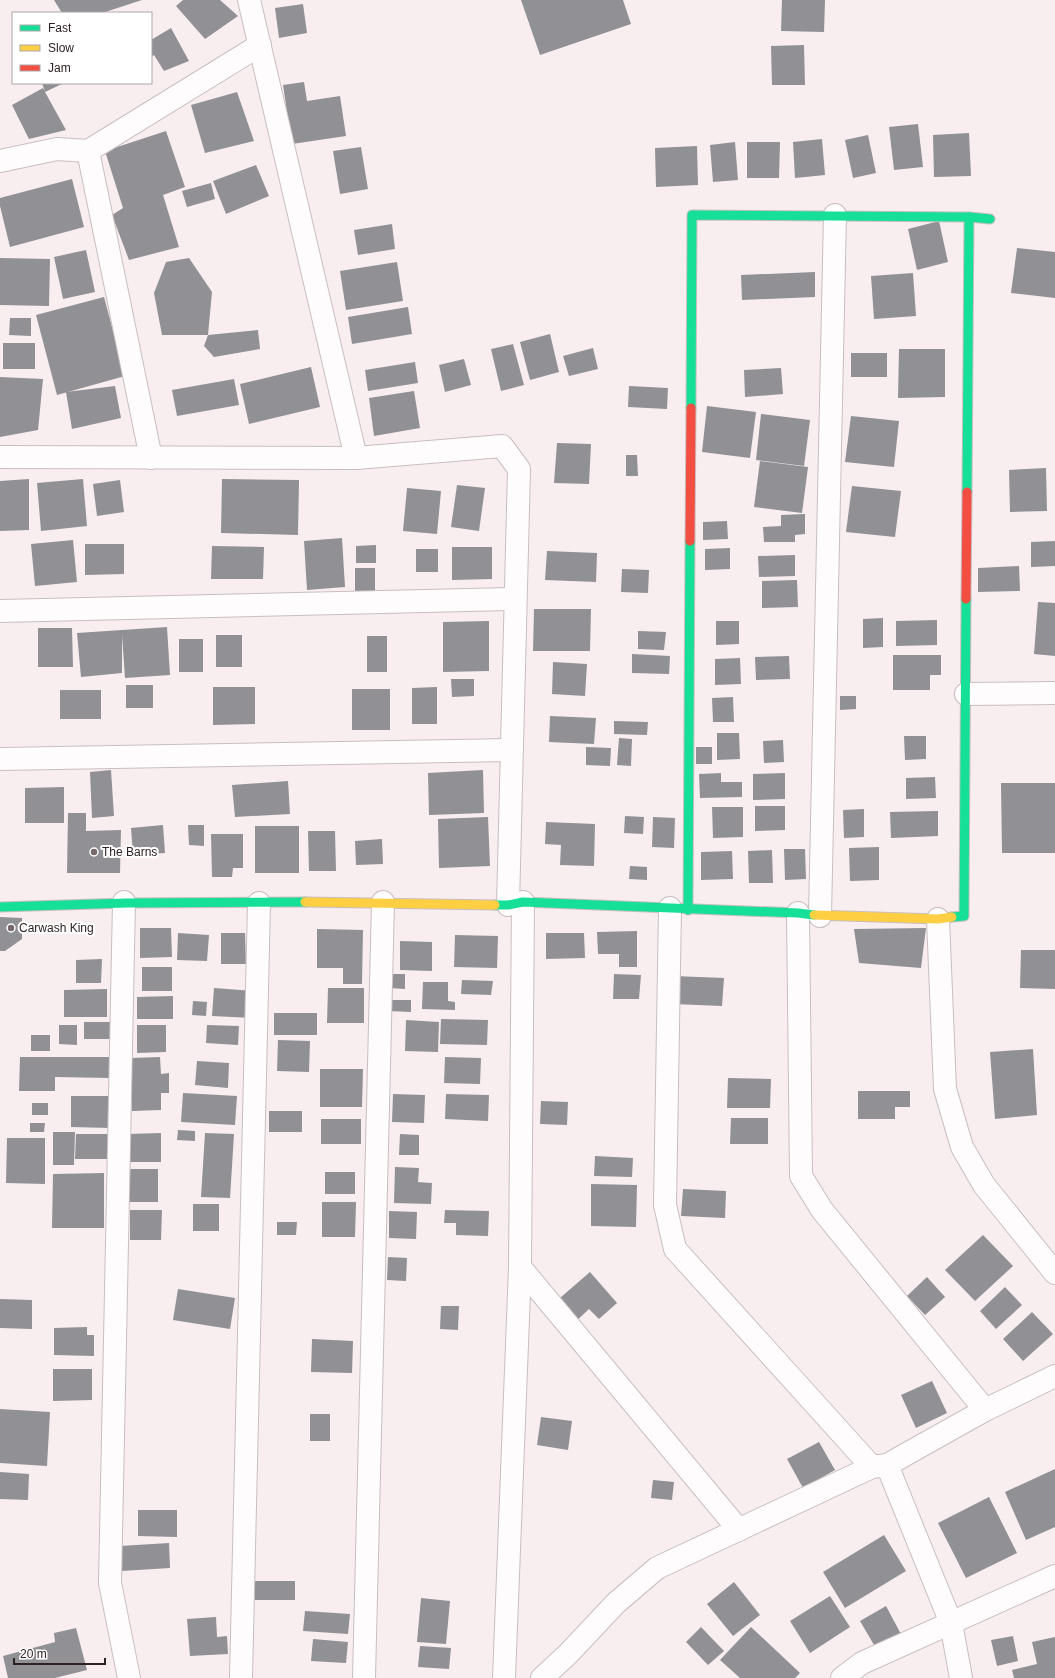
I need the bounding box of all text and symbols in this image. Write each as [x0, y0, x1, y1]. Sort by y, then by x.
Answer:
legend [12, 12, 152, 84]
text: Fast [48, 21, 72, 35]
text: Slow [48, 41, 74, 55]
text: Jam [48, 61, 71, 75]
place label: The Barns [102, 845, 157, 859]
marker: The Barns [89, 847, 99, 857]
place label: Carwash King [19, 921, 94, 935]
marker: Carwash King [6, 923, 16, 933]
scale bar [14, 1640, 105, 1666]
text: 20 m [20, 1647, 47, 1661]

